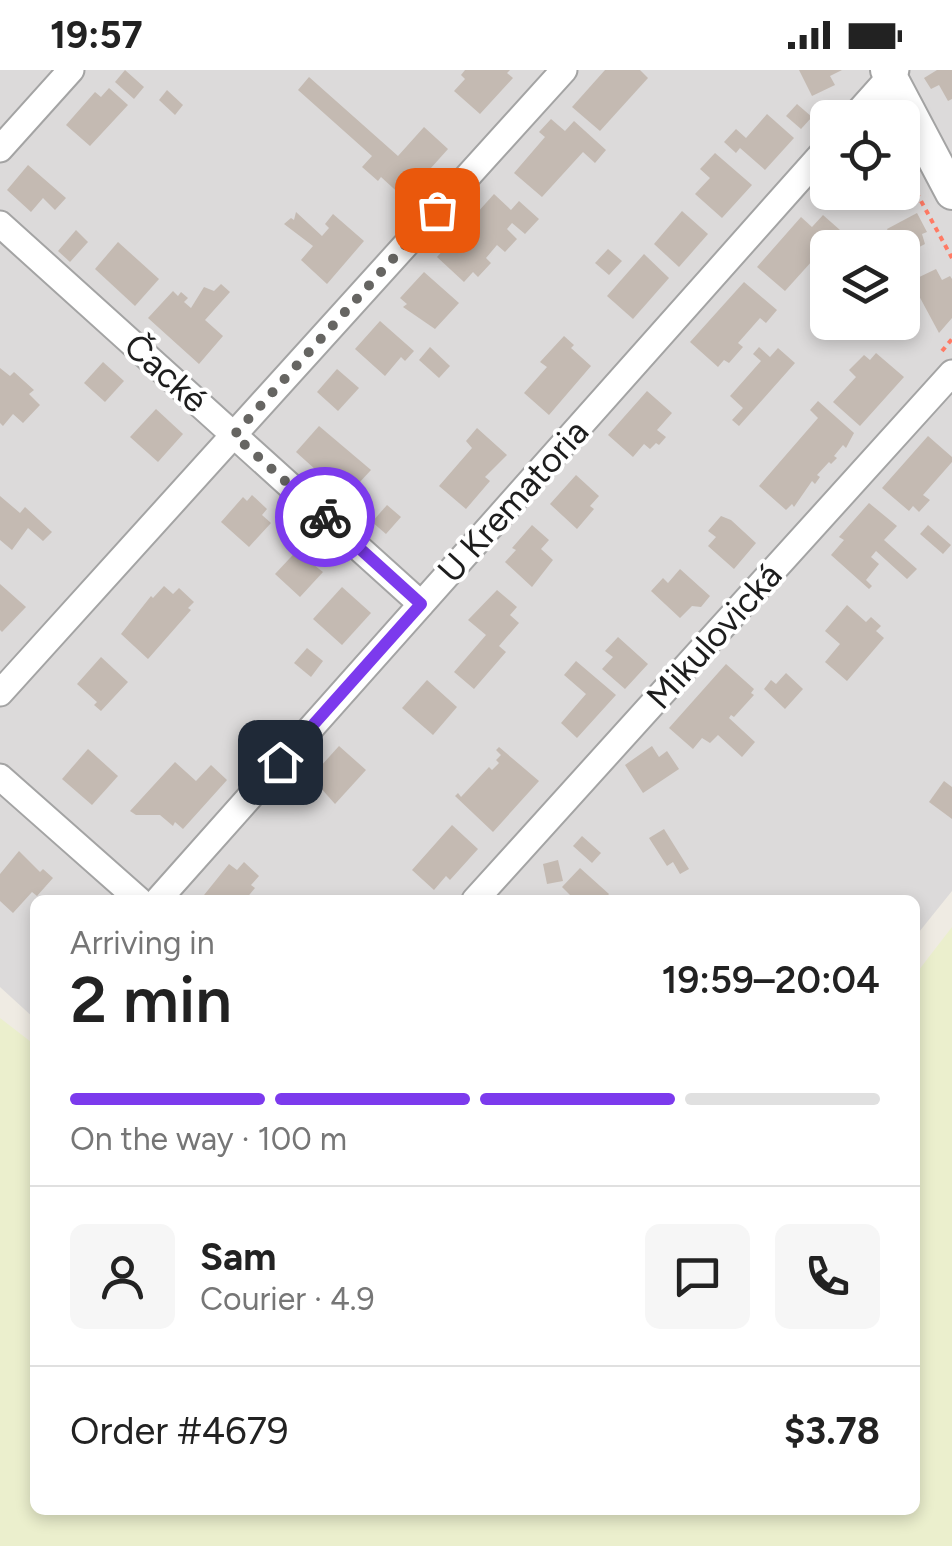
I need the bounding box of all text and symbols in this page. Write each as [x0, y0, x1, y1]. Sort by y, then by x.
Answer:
text: 19:57 [50, 12, 143, 58]
map controls [810, 100, 920, 340]
button: locate [810, 100, 920, 210]
pin [395, 168, 480, 253]
icon: bag [410, 183, 465, 238]
button: layers [810, 230, 920, 340]
street label: Čacké [116, 325, 216, 421]
street label: U Krematoria [429, 411, 597, 591]
courier [275, 467, 375, 567]
icon: bike [298, 490, 353, 545]
street label: Mikulovická [638, 555, 790, 717]
pin [238, 720, 323, 805]
icon: home [253, 735, 308, 790]
text: Arriving in [70, 924, 215, 962]
text: 19:59–20:04 [662, 957, 880, 1003]
text: 2 min [70, 960, 232, 1038]
text: On the way · 100 m [70, 1120, 347, 1158]
button: person [70, 1224, 175, 1329]
button: chat [645, 1224, 750, 1329]
button: phone [775, 1224, 880, 1329]
text: Sam [200, 1234, 276, 1280]
text: Courier · 4.9 [200, 1280, 375, 1318]
text: Order #4679 [70, 1408, 289, 1454]
text: $3.78 [784, 1408, 880, 1454]

